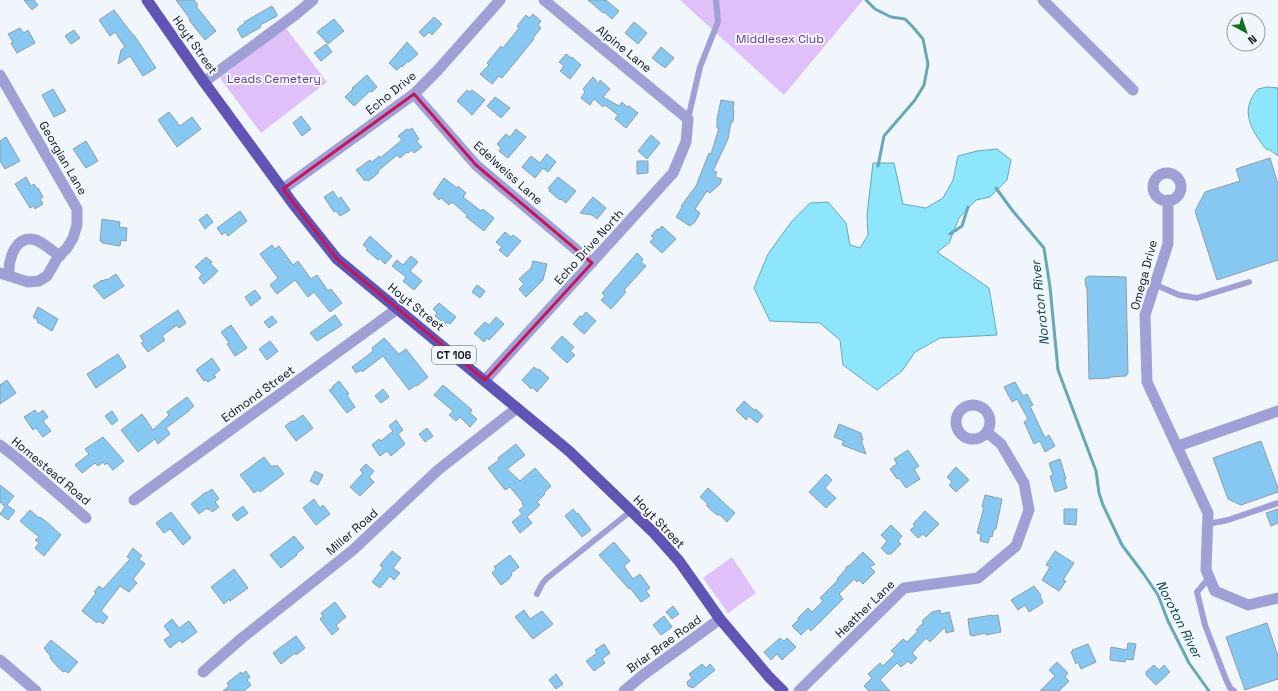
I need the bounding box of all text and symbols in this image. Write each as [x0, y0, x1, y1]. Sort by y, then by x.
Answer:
north arrow [1226, 12, 1266, 52]
street label: Hoyt Street [169, 13, 221, 77]
street label: Alpine Lane [593, 22, 655, 76]
park label: Middlesex Club [736, 31, 824, 47]
text: N [1245, 32, 1260, 47]
street label: Echo Drive [362, 68, 420, 118]
park label: Leads Cemetery [227, 71, 321, 87]
street label: Georgian Lane [35, 118, 91, 198]
street label: Edelweiss Lane [470, 138, 546, 208]
street label: Echo Drive North [551, 206, 627, 288]
street label: Omega Drive [1127, 238, 1161, 312]
water label: Noroton River [1027, 258, 1053, 346]
street label: Hoyt Street [385, 279, 447, 335]
road number: CT 106 [432, 346, 476, 364]
street label: Edmond Street [218, 362, 298, 426]
street label: Homestead Road [8, 433, 94, 509]
street label: Hoyt Street [630, 492, 688, 552]
street label: Miller Road [323, 505, 381, 559]
street label: Heather Lane [832, 577, 898, 641]
water label: Noroton River [1152, 577, 1207, 663]
street label: Briar Brae Road [623, 612, 705, 676]

